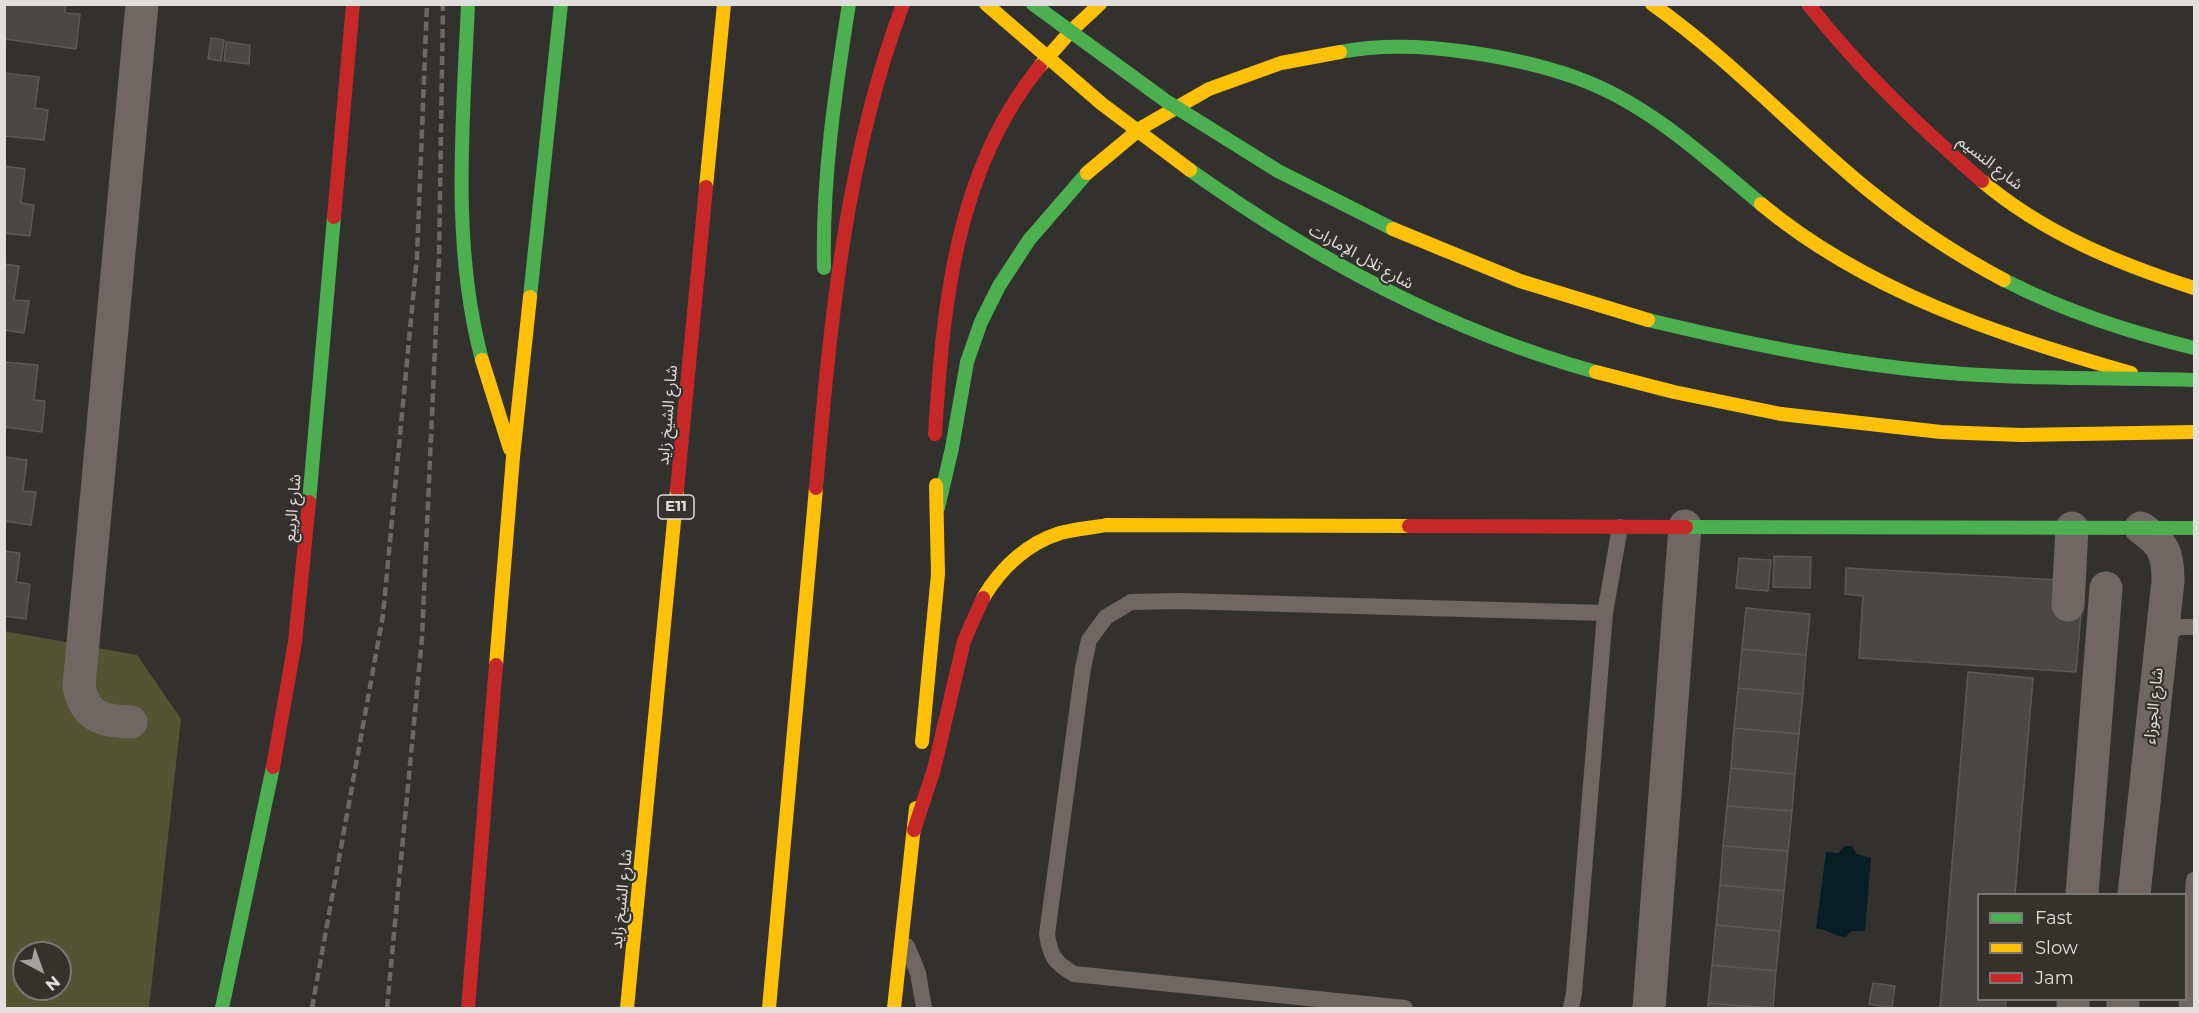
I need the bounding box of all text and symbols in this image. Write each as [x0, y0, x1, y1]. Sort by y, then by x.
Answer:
street label: شارع النسيم [1954, 132, 2026, 194]
street label: شارع تلال الإمارات [1305, 220, 1417, 294]
street label: شارع الشيخ زايد [654, 364, 682, 466]
street label: شارع الربيع [280, 473, 306, 543]
road number: E11 [658, 495, 694, 519]
street label: شارع الجوزاء [2140, 667, 2168, 745]
street label: شارع الشيخ زايد [607, 848, 637, 950]
legend [1977, 893, 2187, 1001]
text: Fast [2035, 907, 2073, 929]
text: Slow [2035, 937, 2078, 959]
north arrow [12, 941, 72, 1001]
text: Jam [2035, 967, 2074, 989]
text: N [42, 972, 64, 995]

